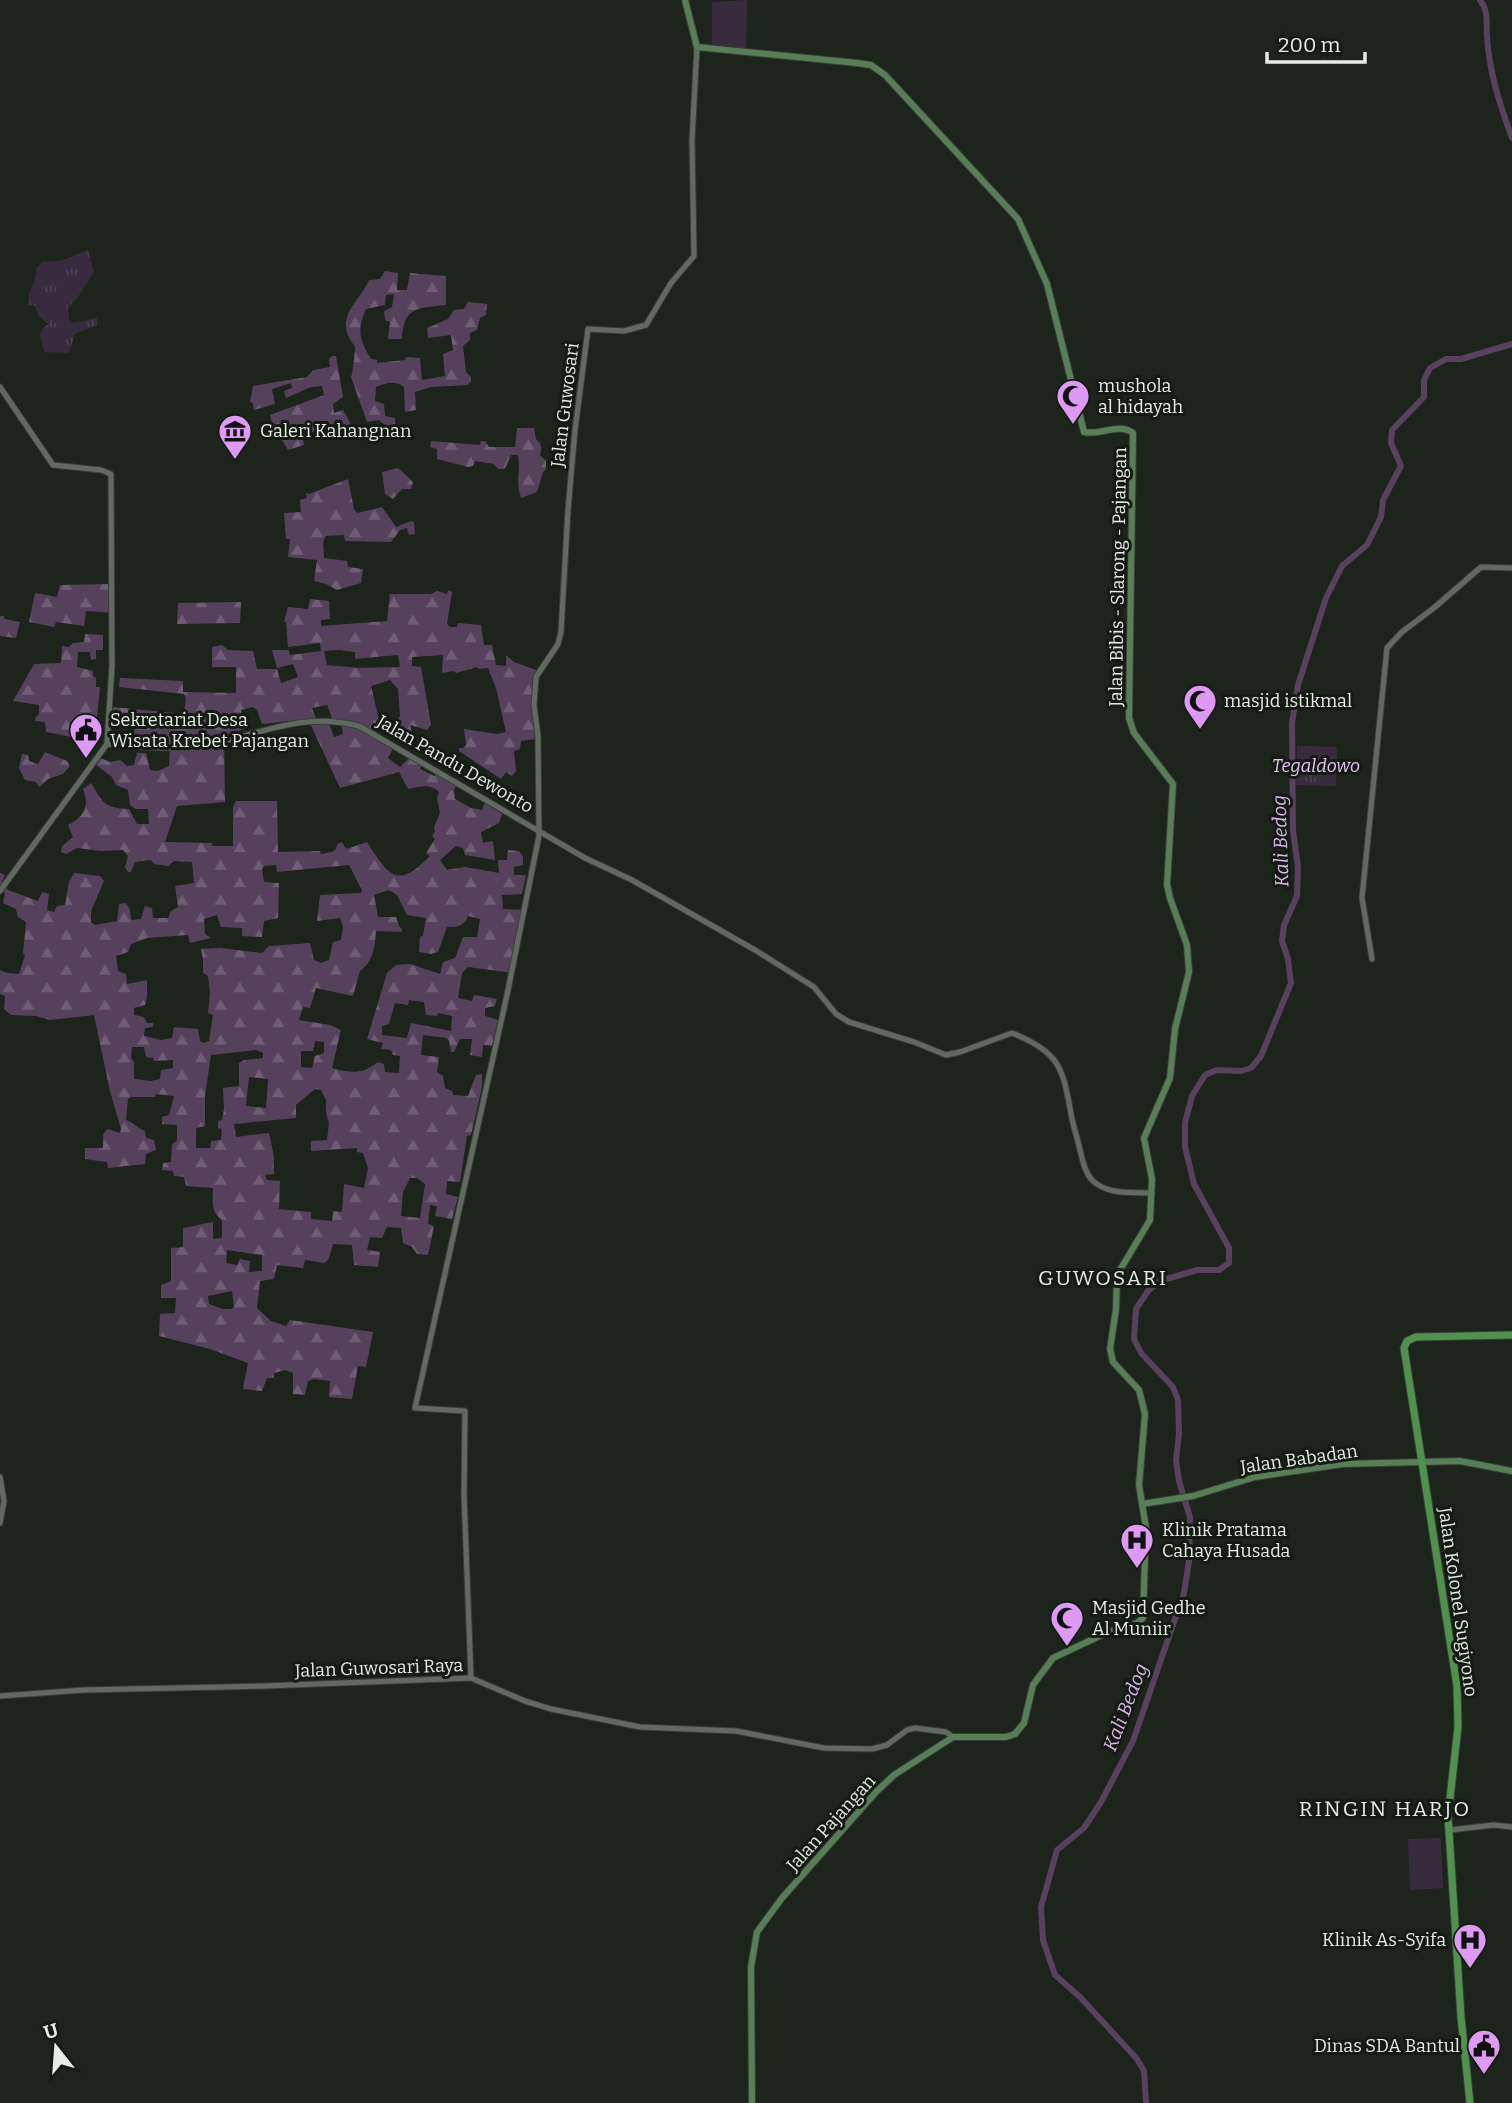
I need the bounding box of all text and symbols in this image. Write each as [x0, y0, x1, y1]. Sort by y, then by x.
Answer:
scale bar [1267, 21, 1365, 65]
text: 200 m [1278, 32, 1341, 58]
street label: Jalan Guwosari [546, 342, 584, 469]
place label: mushola al hidayah [1098, 375, 1183, 418]
mosque icon: mushola al hidayah [1054, 377, 1092, 426]
museum icon: Galeri Kahangnan [216, 412, 254, 461]
place label: Galeri Kahangnan [260, 420, 412, 442]
street label: Jalan Bibis - Slarong - Pajangan [1105, 447, 1131, 708]
mosque icon: masjid istikmal [1181, 682, 1219, 731]
place label: masjid istikmal [1224, 690, 1352, 712]
place label: Sekretariat Desa Wisata Krebet Pajangan [110, 709, 309, 752]
street label: Jalan Pandu Dewonto [372, 710, 537, 818]
public building icon: Sekretariat Desa Wisata Krebet Pajangan [67, 711, 105, 760]
park label: Tegaldowo [1272, 755, 1360, 777]
water label: Kali Bedog [1267, 795, 1294, 887]
district label: GUWOSARI [1038, 1265, 1168, 1291]
street label: Jalan Babadan [1238, 1440, 1360, 1478]
street label: Jalan Kolonel Sugiyono [1434, 1505, 1482, 1698]
place label: Klinik Pratama Cahaya Husada [1162, 1519, 1291, 1562]
hospital icon: Klinik Pratama Cahaya Husada [1118, 1521, 1156, 1570]
place label: Masjid Gedhe Al Muniir [1092, 1597, 1206, 1640]
mosque icon: Masjid Gedhe Al Muniir [1048, 1599, 1086, 1648]
street label: Jalan Guwosari Raya [293, 1654, 464, 1682]
water label: Kali Bedog [1098, 1660, 1153, 1754]
street label: Jalan Pajangan [781, 1770, 881, 1877]
district label: RINGIN HARJO [1299, 1796, 1471, 1822]
hospital icon: Klinik As-Syifa [1451, 1921, 1489, 1970]
place label: Klinik As-Syifa [1322, 1929, 1446, 1951]
north arrow [21, 2012, 91, 2082]
text: U [41, 2018, 61, 2044]
public building icon: Dinas SDA Bantul [1465, 2027, 1503, 2076]
place label: Dinas SDA Bantul [1314, 2035, 1460, 2057]

